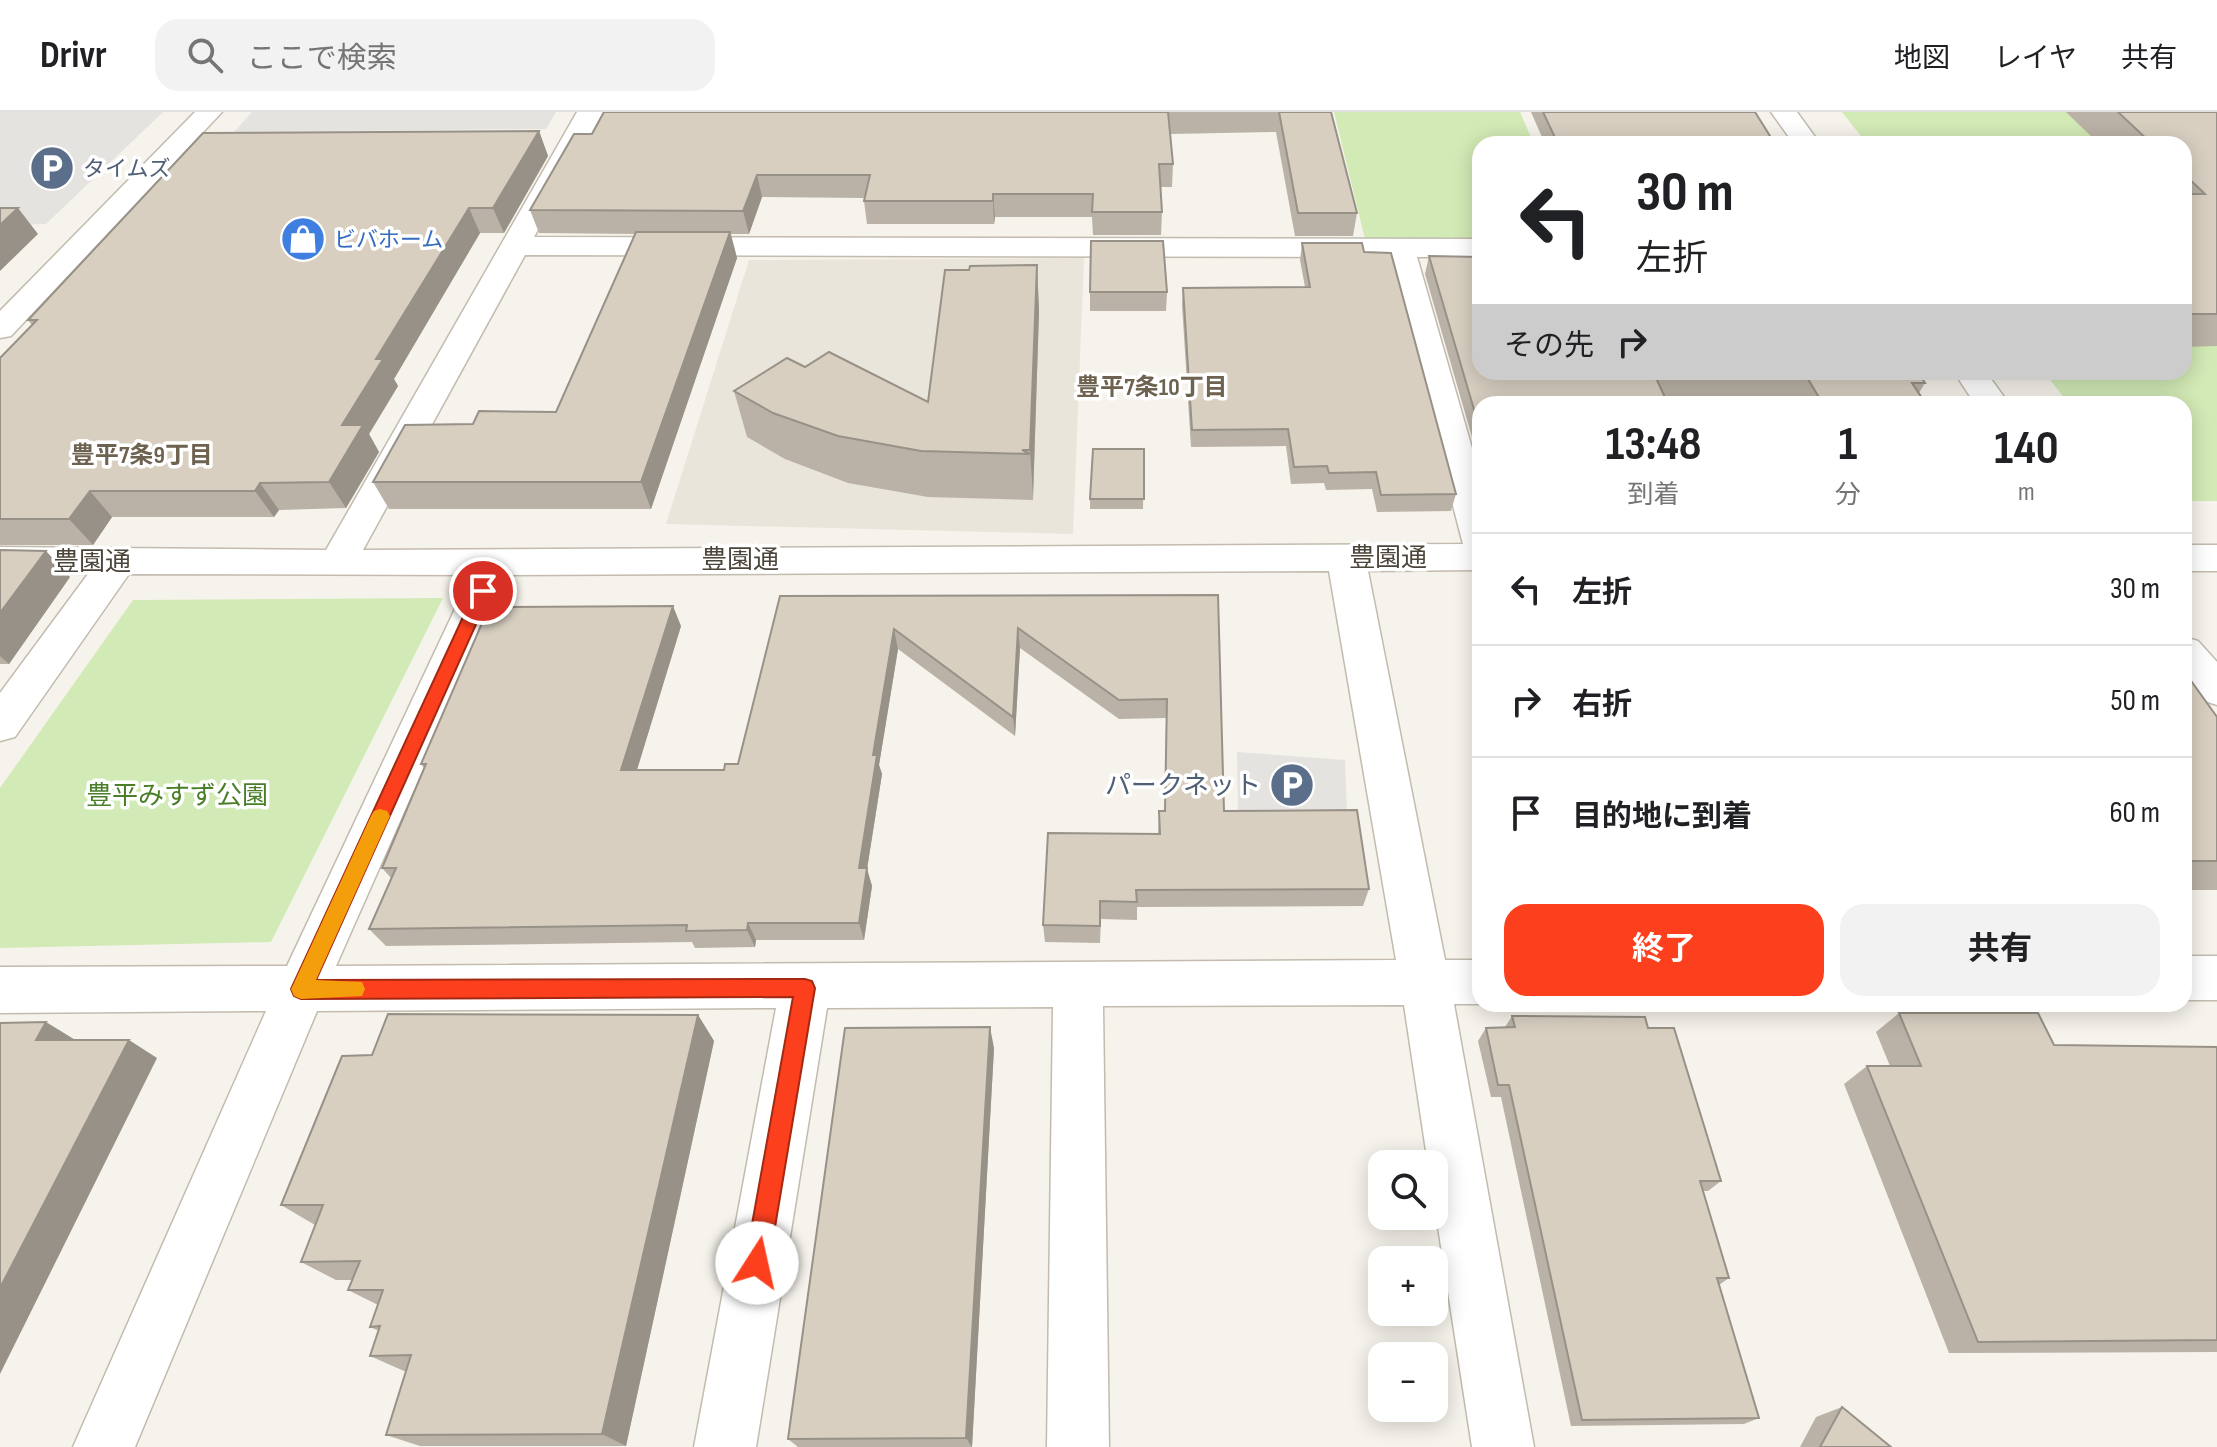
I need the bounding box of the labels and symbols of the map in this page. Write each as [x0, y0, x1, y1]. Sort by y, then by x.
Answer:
parking icon: タイムズ [28, 144, 76, 192]
place label: タイムズ [83, 156, 171, 183]
shop icon: ビバホーム [279, 215, 327, 263]
place label: ビバホーム [334, 227, 443, 254]
district label: 豊平7条10丁目 [1076, 373, 1228, 402]
district label: 豊平7条9丁目 [71, 441, 213, 470]
street label: 豊園通 [1349, 543, 1427, 574]
street label: 豊園通 [701, 545, 779, 576]
street label: 豊園通 [53, 547, 131, 578]
pin [449, 557, 517, 625]
parking icon: パークネット [1268, 761, 1316, 809]
place label: パークネット [1105, 771, 1261, 802]
park label: 豊平みすず公園 [86, 781, 268, 812]
position arrow [715, 1221, 799, 1305]

